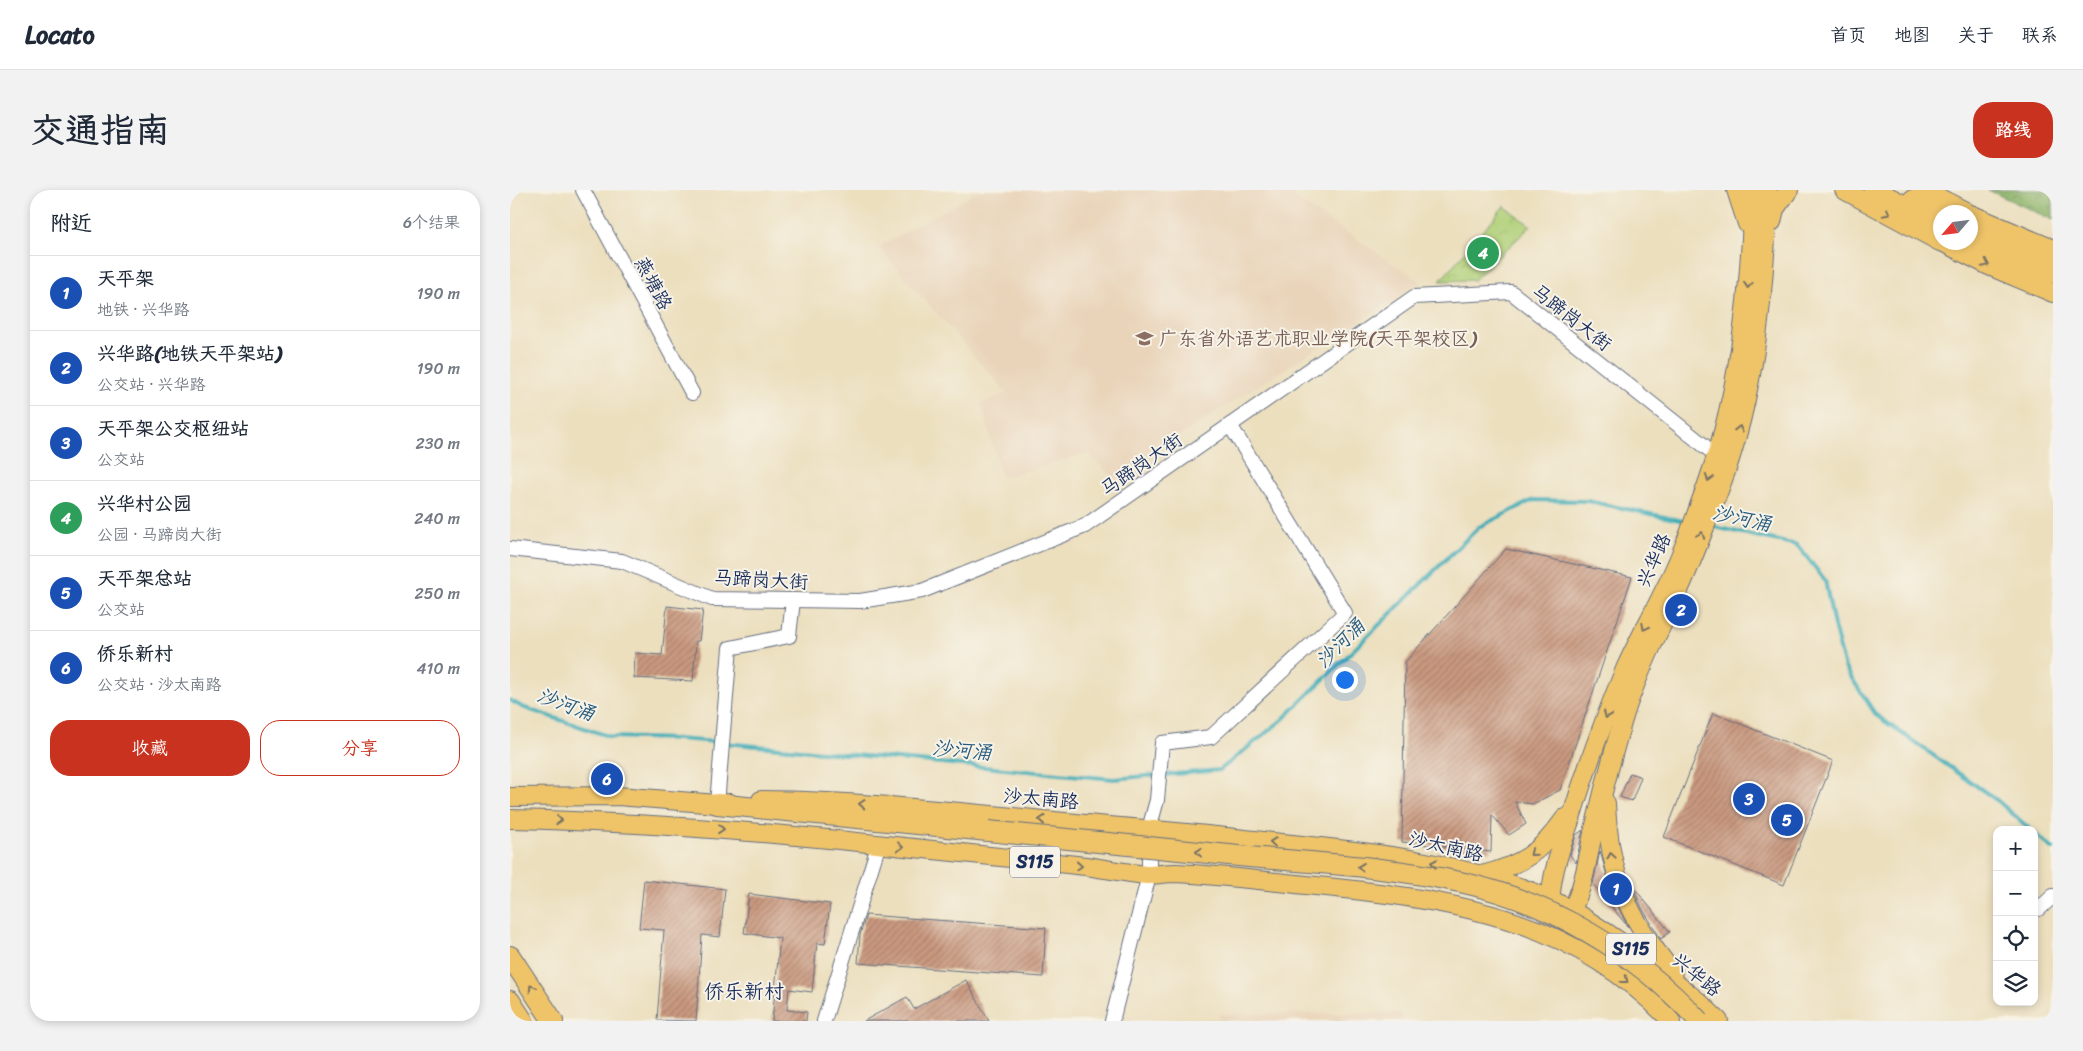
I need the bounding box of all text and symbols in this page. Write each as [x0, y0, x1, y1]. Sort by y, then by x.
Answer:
text: Locato [25, 14, 95, 56]
text: 首页 [1830, 19, 1866, 51]
text: 地图 [1894, 19, 1930, 51]
text: 关于 [1958, 19, 1994, 51]
text: 联系 [2022, 19, 2058, 51]
text: 交通指南 [30, 99, 170, 161]
button: 路线 [1973, 102, 2053, 158]
text: 附近 [50, 204, 92, 242]
north arrow [1933, 205, 1978, 250]
one-way arrow [1882, 207, 1891, 217]
text: 6个结果 [403, 208, 460, 237]
pin: 4 [1467, 234, 1499, 272]
street label: 燕塘路 [626, 250, 682, 316]
one-way arrow [1981, 258, 1990, 268]
text: 天平架 [97, 262, 154, 295]
street label: 马蹄岗大街 [1524, 275, 1619, 360]
text: 1 [63, 279, 69, 308]
text: 190 m [417, 279, 460, 308]
one-way arrow [1743, 281, 1754, 289]
text: 地铁 · 兴华路 [97, 295, 190, 324]
place label: 广东省外语艺术职业学院(天平架校区) [1159, 322, 1478, 355]
school or university icon: 广东省外语艺术职业学院(天平架校区) [1135, 328, 1155, 348]
text: 兴华路(地铁天平架站) [97, 337, 281, 370]
text: 2 [61, 354, 71, 383]
text: 190 m [417, 354, 460, 383]
text: 公交站 · 兴华路 [97, 370, 206, 399]
text: 天平架公交枢纽站 [97, 412, 249, 445]
street label: 马蹄岗大街 [1093, 424, 1190, 505]
one-way arrow [1733, 426, 1743, 434]
text: 3 [62, 429, 70, 458]
text: 230 m [415, 429, 460, 458]
text: 公交站 [97, 445, 145, 474]
one-way arrow [1705, 473, 1715, 482]
text: 兴华村公园 [97, 487, 192, 520]
water label: 沙河涌 [1709, 495, 1776, 542]
text: 4 [61, 504, 71, 533]
text: 240 m [414, 504, 460, 533]
text: 公园 · 马蹄岗大街 [97, 520, 222, 549]
street label: 兴华路 [1627, 527, 1680, 593]
one-way arrow [1696, 532, 1706, 540]
street label: 马蹄岗大街 [713, 561, 809, 598]
text: 天平架总站 [97, 562, 192, 595]
text: 5 [61, 579, 71, 608]
text: 250 m [414, 579, 460, 608]
pin: 2 [1665, 591, 1697, 629]
text: 公交站 [97, 595, 145, 624]
water label: 沙河涌 [1307, 609, 1375, 677]
one-way arrow [1641, 621, 1651, 630]
text: 侨乐新村 [97, 637, 173, 670]
text: 6 [61, 654, 71, 683]
text: 410 m [417, 654, 460, 683]
your location [1332, 667, 1358, 693]
text: 公交站 · 沙太南路 [97, 670, 222, 699]
water label: 沙河涌 [532, 678, 601, 732]
one-way arrow [1602, 710, 1613, 719]
button: 收藏 [50, 720, 250, 776]
button: 分享 [260, 720, 460, 776]
water label: 沙河涌 [931, 730, 994, 771]
pin: 6 [591, 760, 623, 798]
street label: 沙太南路 [1002, 779, 1080, 818]
pin: 3 [1733, 780, 1765, 818]
one-way arrow [858, 799, 866, 810]
pin: 5 [1771, 801, 1803, 839]
one-way arrow [1037, 814, 1045, 825]
one-way arrow [555, 815, 563, 825]
street label: 沙太南路 [1405, 822, 1487, 871]
one-way arrow [717, 824, 725, 835]
map controls [1993, 826, 2038, 1006]
button: + [1993, 826, 2038, 871]
one-way arrow [1269, 837, 1277, 848]
one-way arrow [896, 841, 904, 852]
road number: S115 [1010, 846, 1060, 878]
one-way arrow [1195, 847, 1203, 858]
one-way arrow [1529, 847, 1538, 856]
one-way arrow [1607, 852, 1617, 860]
one-way arrow [1430, 858, 1439, 869]
one-way arrow [1075, 860, 1083, 871]
one-way arrow [1357, 863, 1365, 873]
pin: 1 [1600, 870, 1632, 908]
button: − [1993, 871, 2038, 916]
button: locate [1993, 916, 2038, 961]
road number: S115 [1606, 934, 1656, 964]
street label: 兴华路 [1664, 944, 1729, 1005]
button: layers [1993, 961, 2038, 1006]
district label: 侨乐新村 [704, 974, 784, 1009]
one-way arrow [1619, 974, 1628, 982]
one-way arrow [529, 984, 538, 994]

